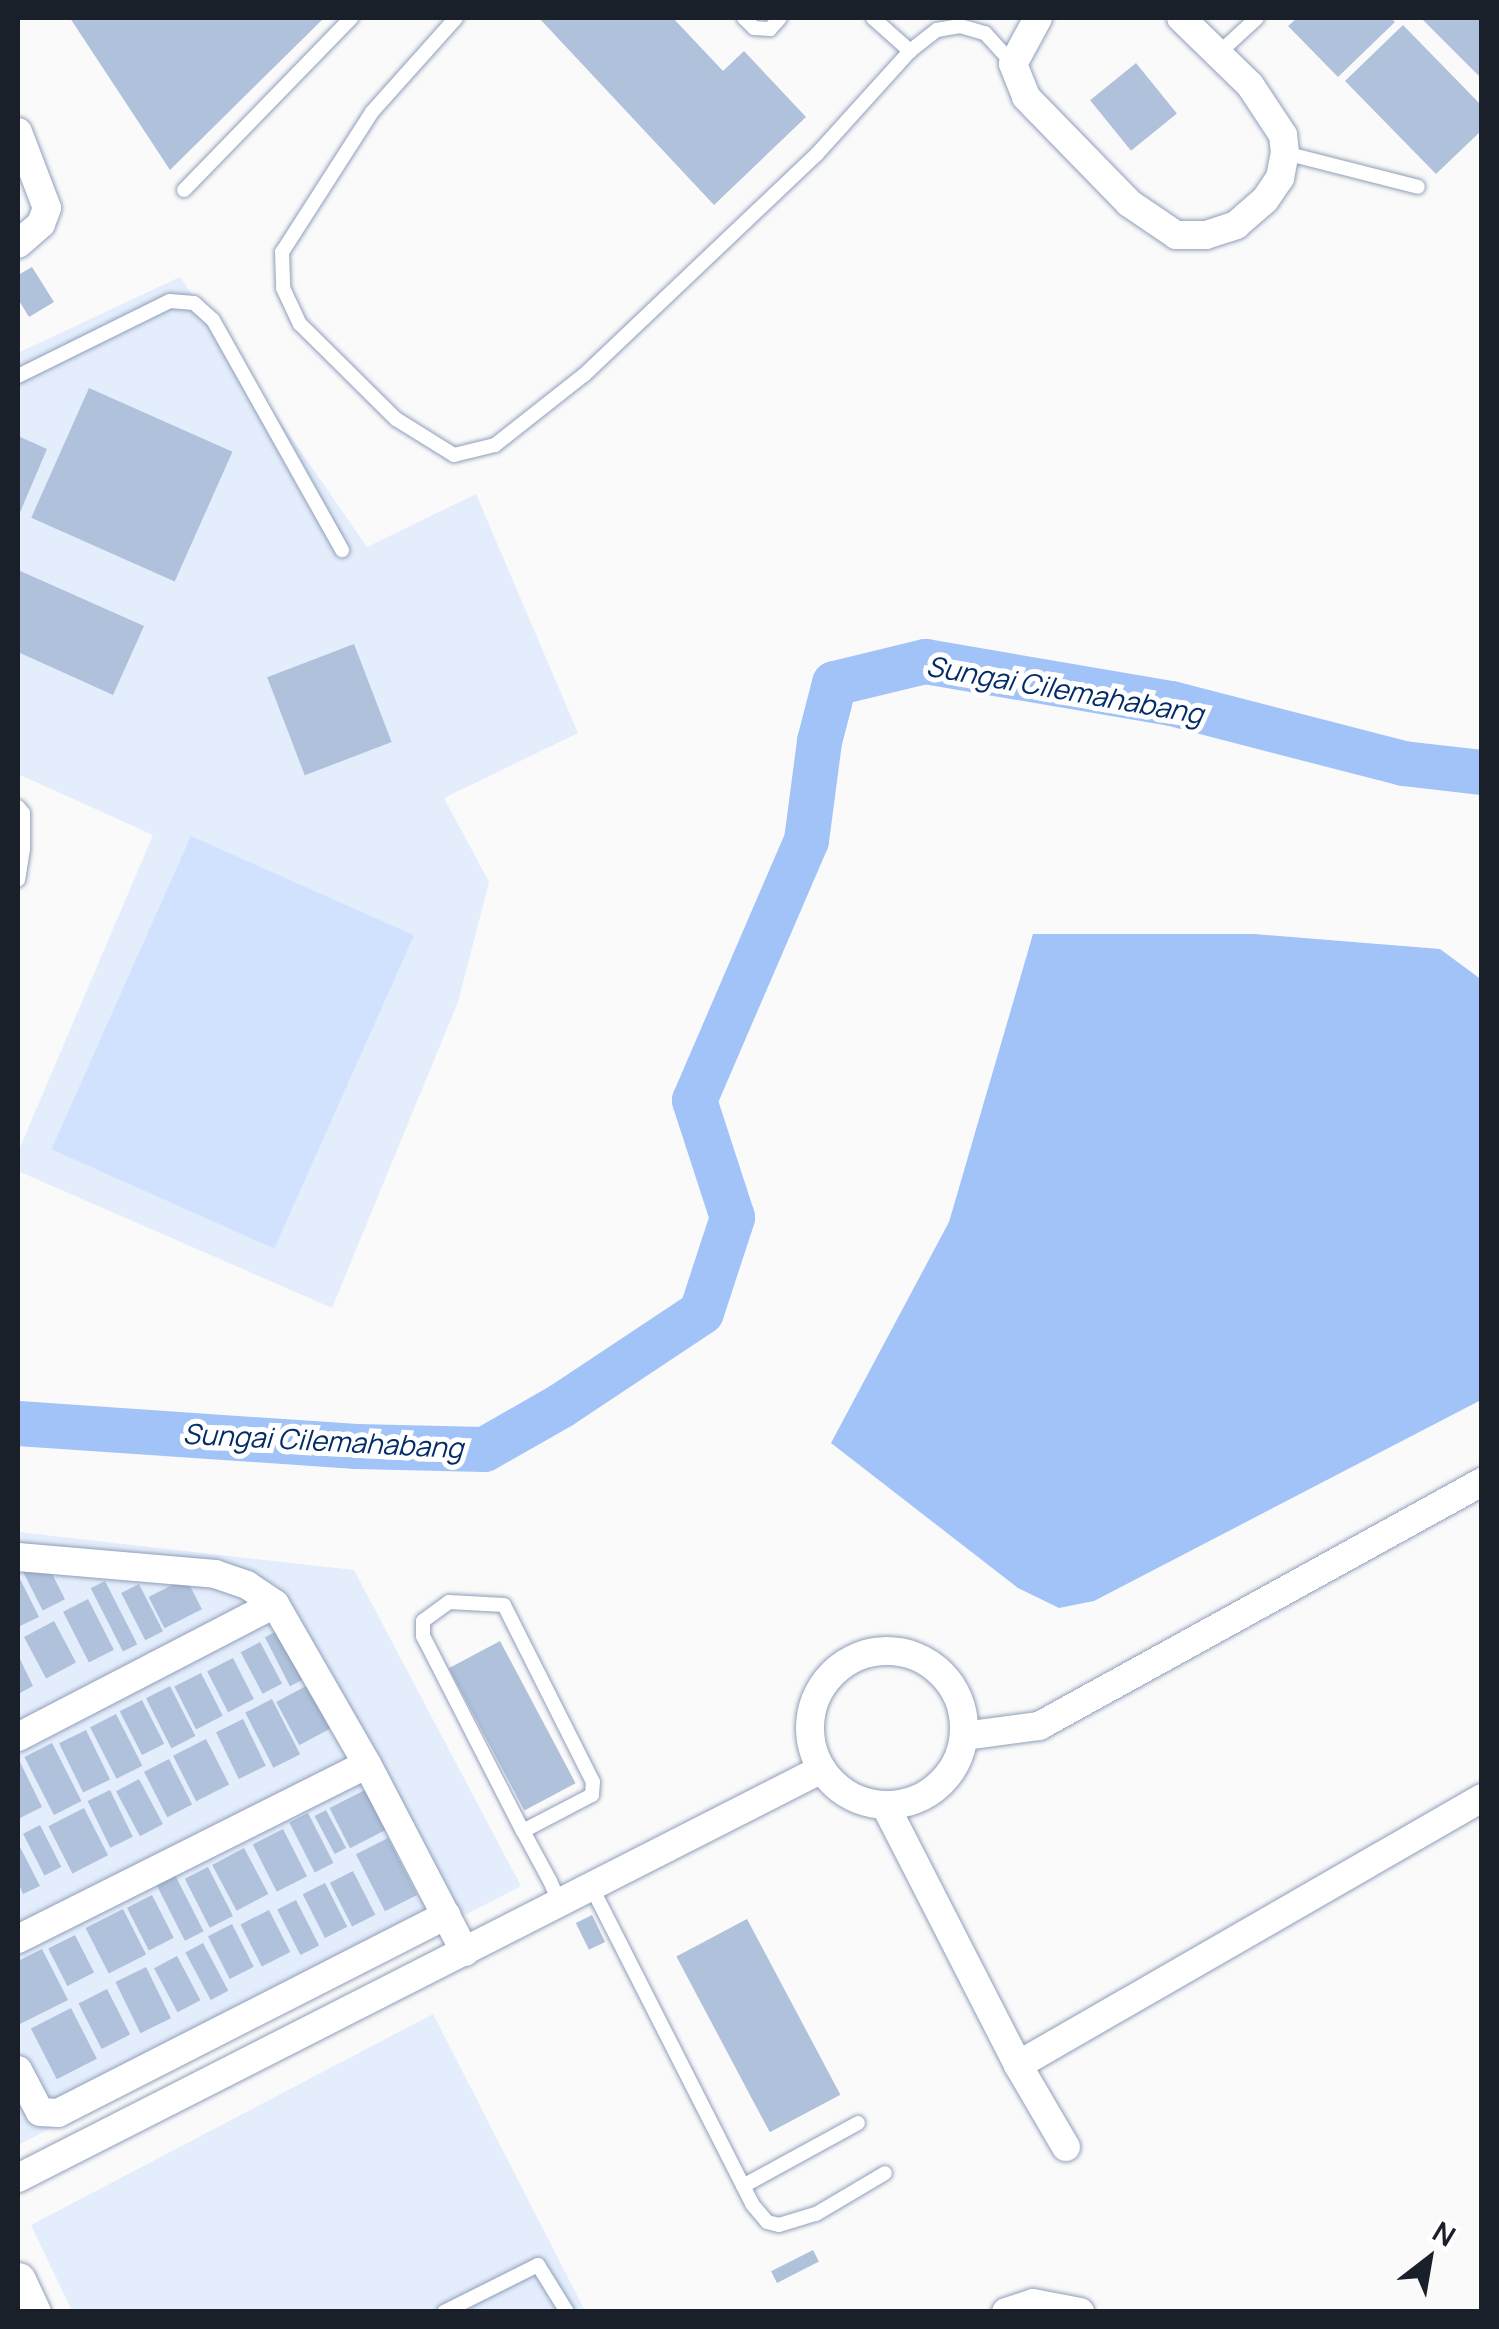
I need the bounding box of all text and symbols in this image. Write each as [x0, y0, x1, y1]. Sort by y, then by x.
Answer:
water label: Sungai Cilemahabang [924, 648, 1206, 730]
water label: Sungai Cilemahabang [182, 1416, 464, 1464]
north arrow [1379, 2209, 1479, 2309]
text: N [1426, 2212, 1463, 2255]

